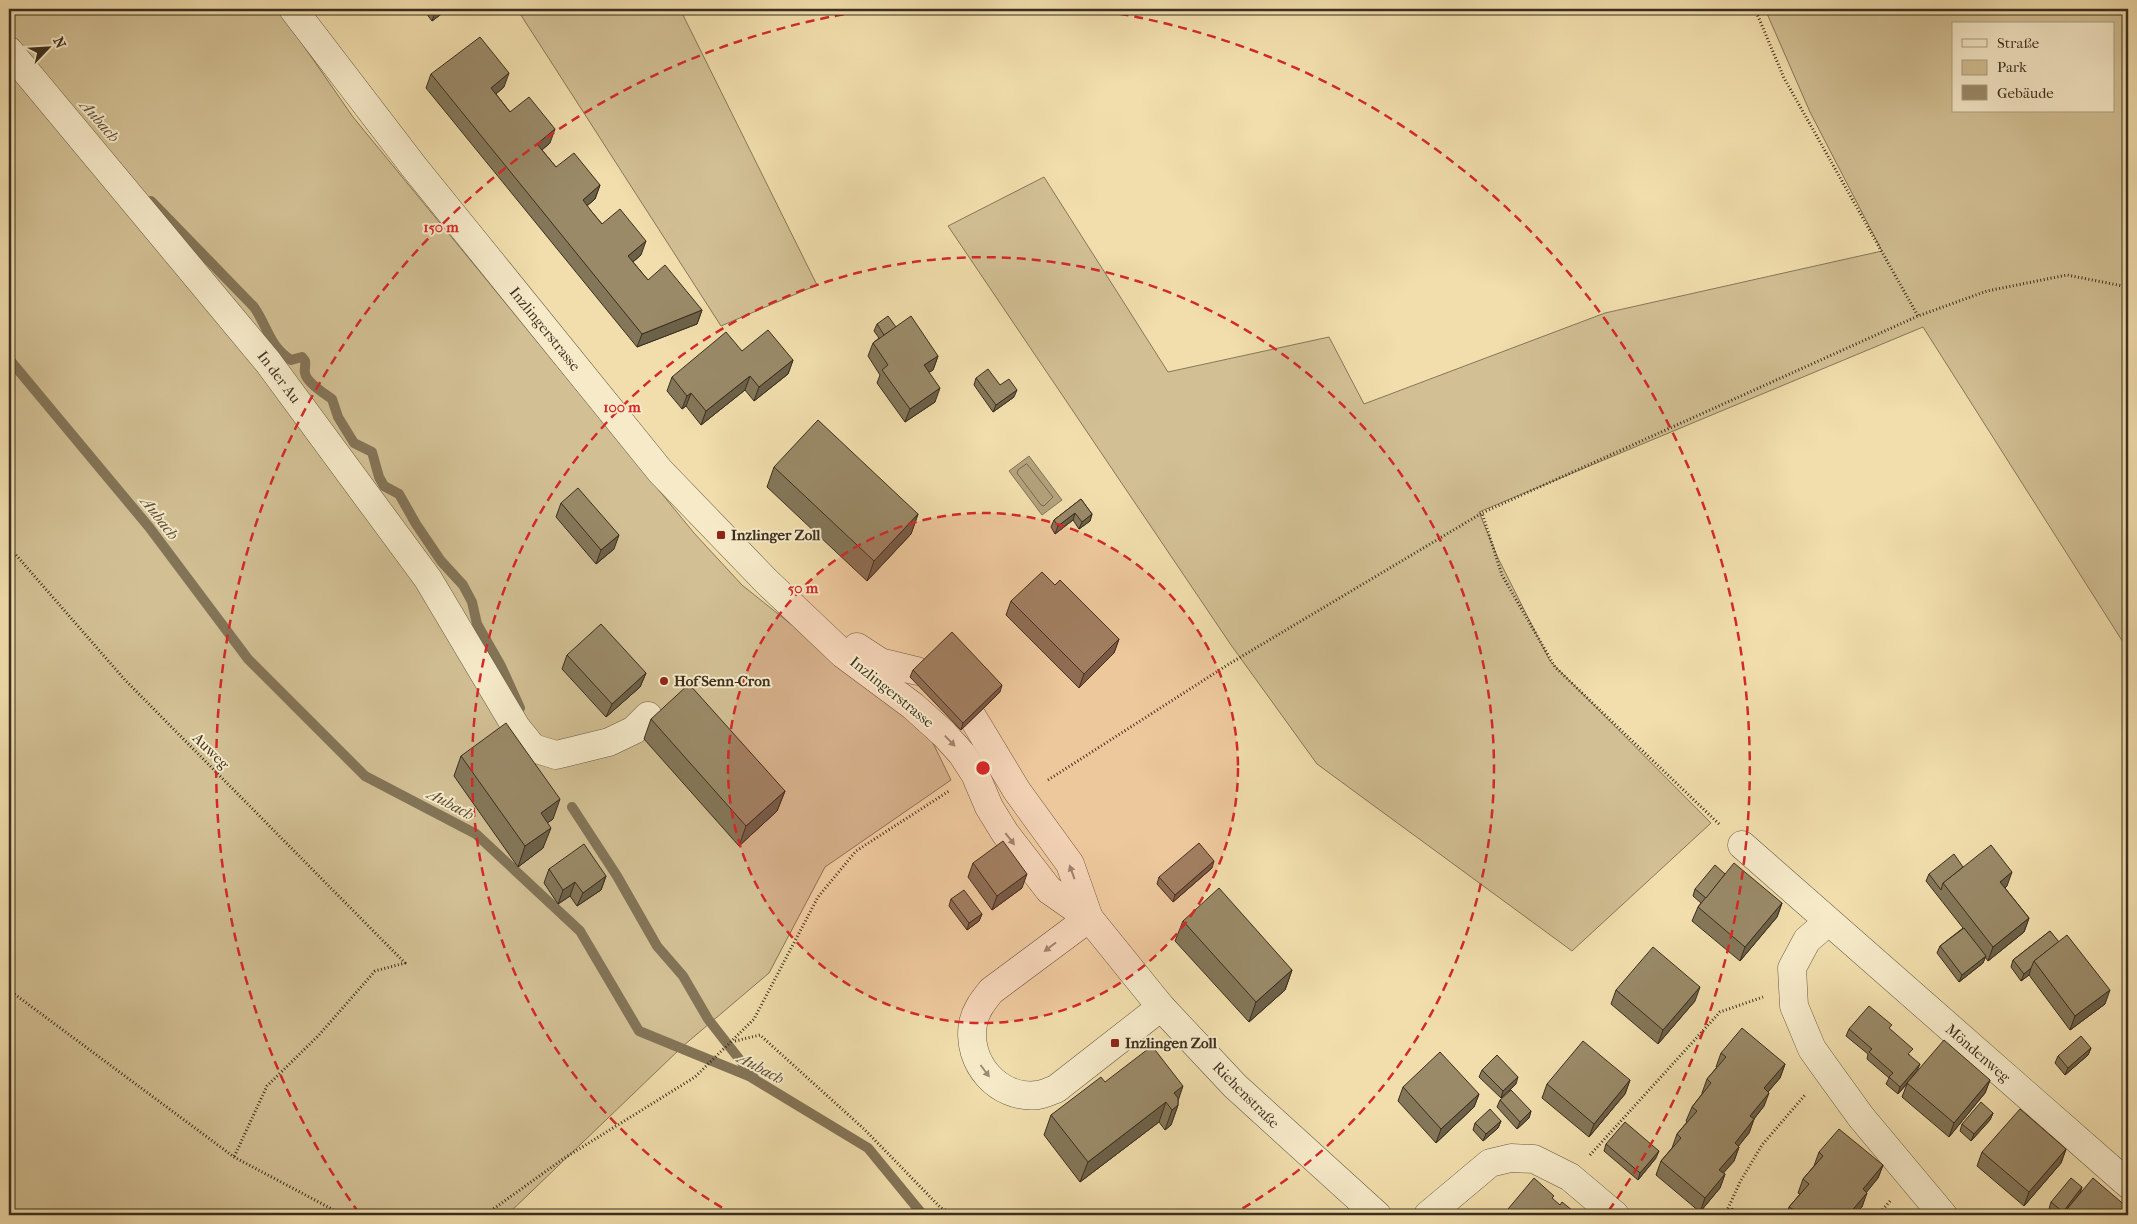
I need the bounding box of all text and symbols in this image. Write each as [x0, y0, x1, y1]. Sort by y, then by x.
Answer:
north arrow [22, 22, 72, 72]
legend [1952, 22, 2114, 112]
text: N [49, 34, 69, 51]
text: Straße [1997, 34, 2040, 52]
text: Park [1997, 58, 2027, 76]
text: Gebäude [1997, 84, 2054, 102]
water label: Aubach [75, 94, 123, 146]
text: 150 m [423, 218, 459, 236]
street label: Inzlingerstrasse [506, 283, 585, 375]
street label: In der Au [253, 347, 305, 407]
text: 100 m [603, 398, 641, 416]
water label: Aubach [136, 491, 183, 543]
place label: Inzlinger Zoll [731, 526, 821, 544]
marker: Inzlinger Zoll [715, 529, 727, 541]
text: 50 m [788, 579, 819, 597]
street label: Inzlingerstrasse [846, 653, 938, 732]
place label: Hof Senn-Cron [674, 672, 771, 690]
marker: Hof Senn-Cron [658, 675, 670, 687]
street label: Auweg [188, 728, 234, 774]
one-way arrow [944, 734, 956, 746]
centre of rings [974, 759, 992, 777]
water label: Aubach [423, 783, 477, 824]
one-way arrow [1004, 832, 1015, 845]
one-way arrow [1068, 864, 1076, 879]
one-way arrow [1043, 942, 1057, 952]
street label: Möndenweg [1942, 1020, 2015, 1087]
place label: Inzlingen Zoll [1125, 1034, 1218, 1052]
marker: Inzlingen Zoll [1109, 1037, 1121, 1049]
water label: Aubach [733, 1047, 787, 1088]
street label: Riehenstraße [1209, 1058, 1283, 1132]
one-way arrow [980, 1065, 990, 1078]

